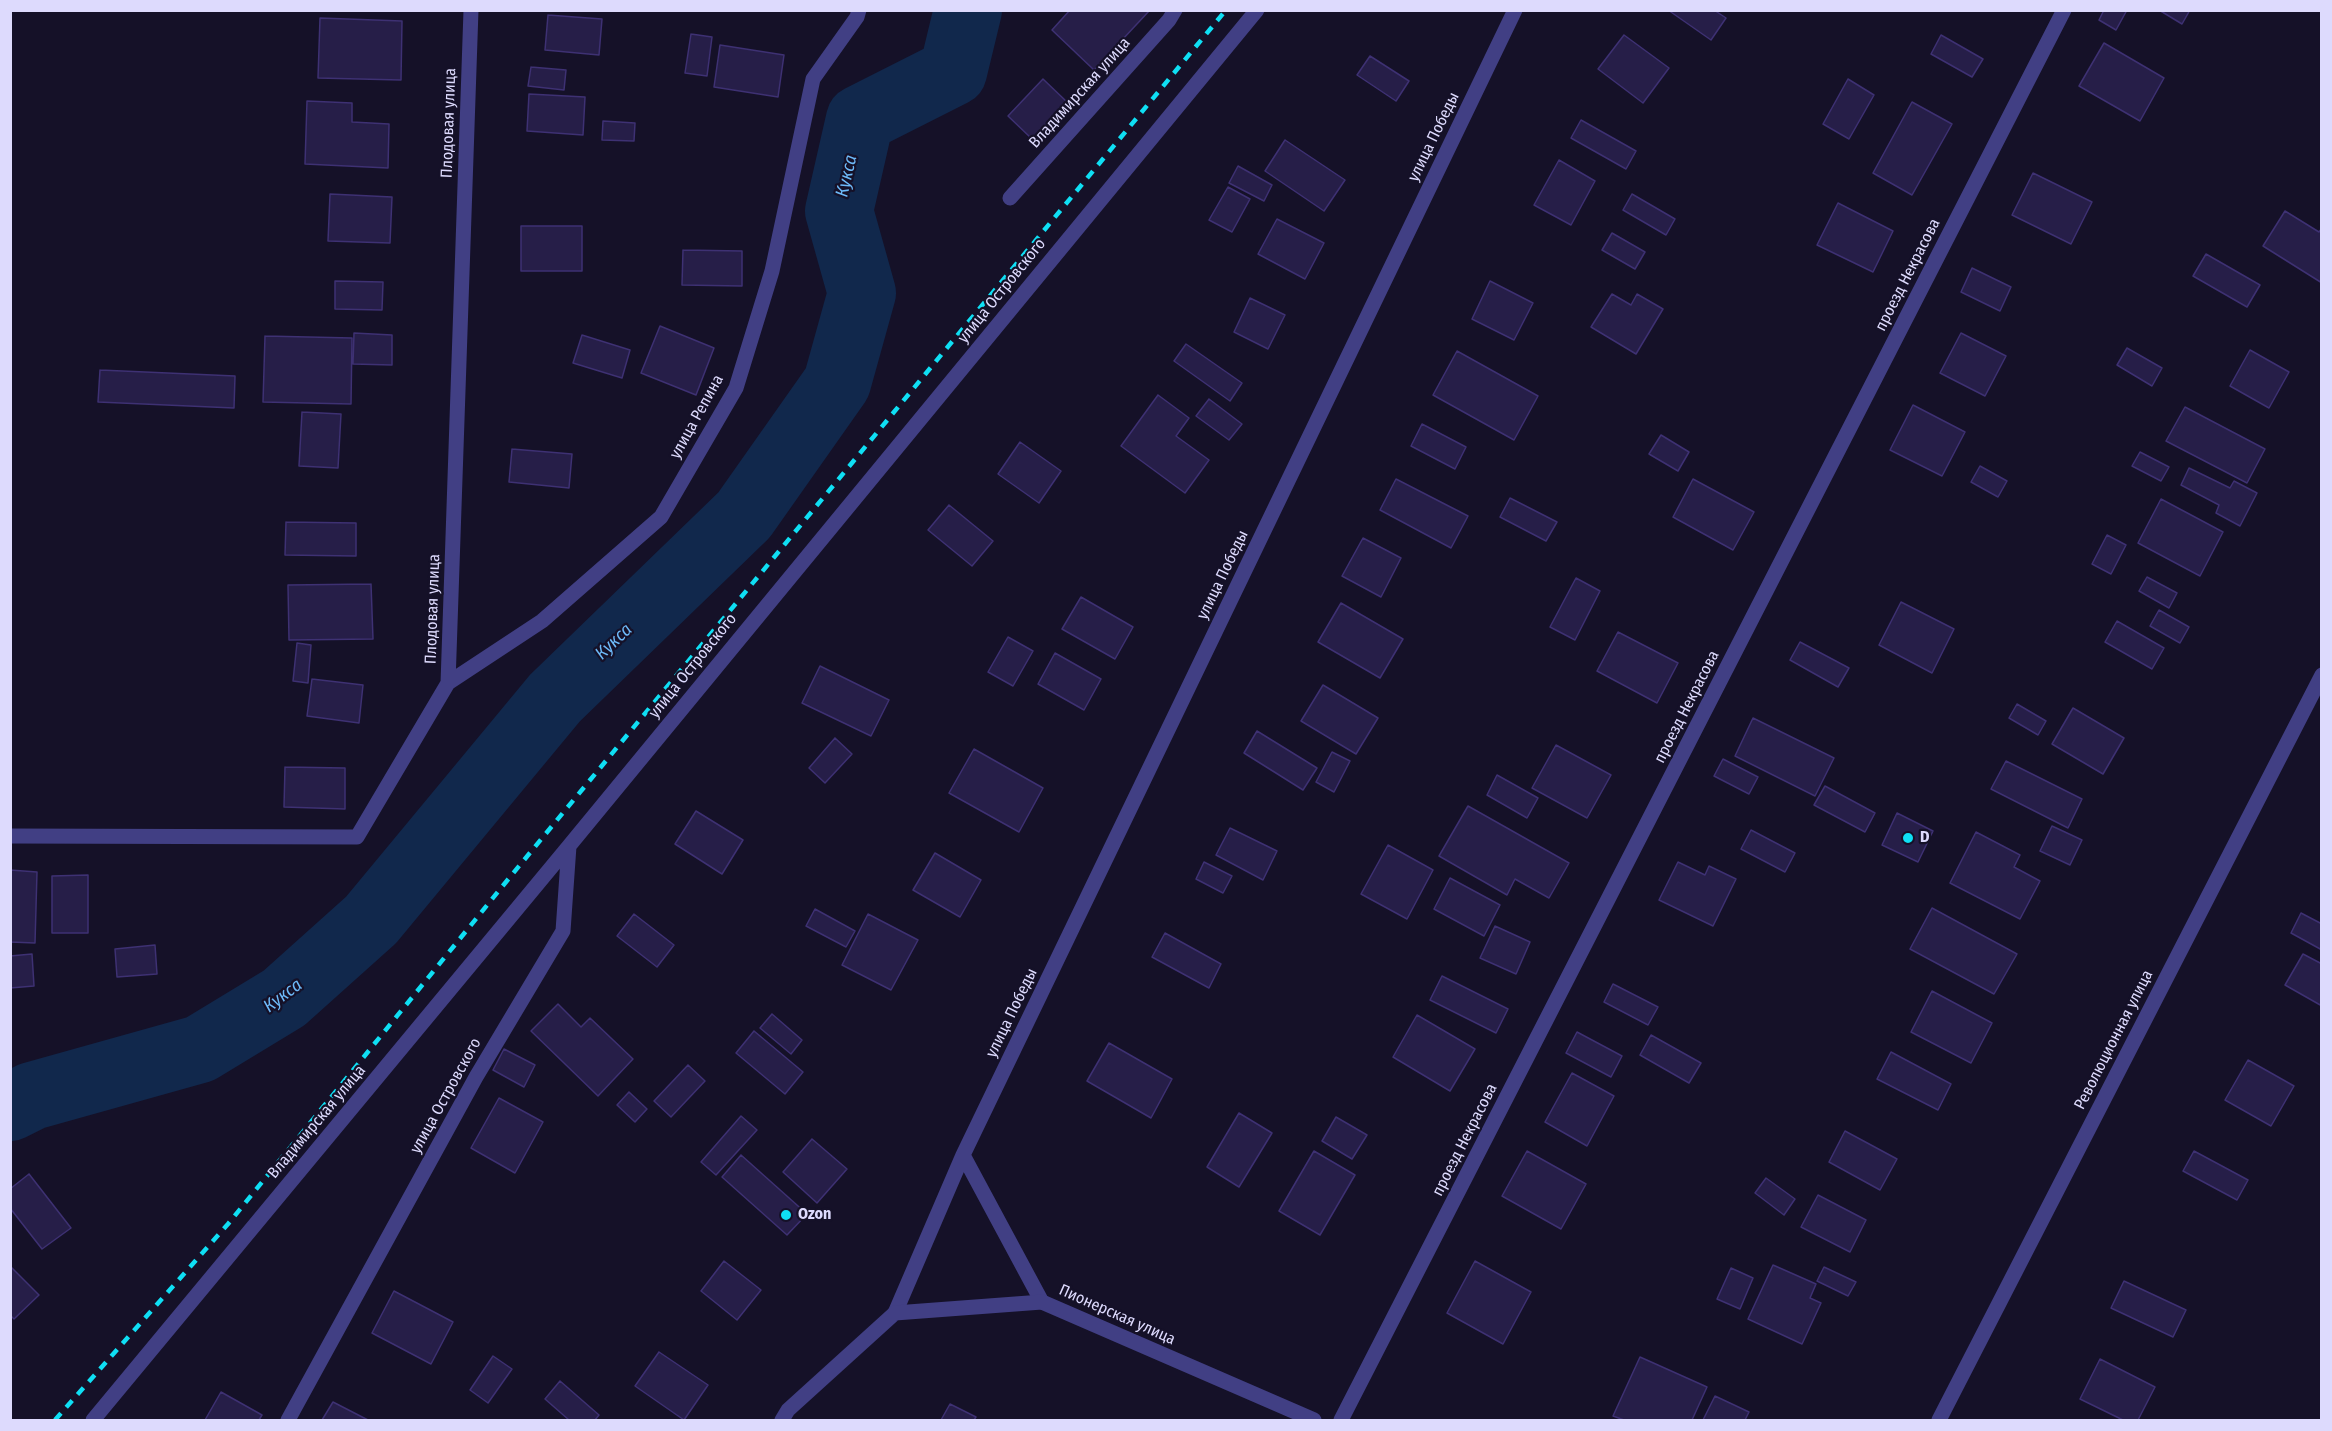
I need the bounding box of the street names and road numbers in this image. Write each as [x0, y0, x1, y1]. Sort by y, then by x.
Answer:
street label: Владимирская улица [1025, 34, 1135, 152]
street label: Плодовая улица [437, 68, 461, 178]
street label: улица Победы [1404, 89, 1464, 185]
street label: проезд Некрасова [1871, 216, 1945, 334]
street label: улица Островского [954, 235, 1050, 347]
street label: улица Репина [666, 372, 728, 462]
street label: улица Победы [1193, 527, 1253, 623]
street label: Плодовая улица [421, 554, 445, 664]
street label: улица Островского [645, 610, 741, 722]
street label: проезд Некрасова [1650, 648, 1724, 766]
street label: улица Победы [982, 965, 1042, 1061]
street label: Революционная улица [2071, 967, 2157, 1113]
street label: улица Островского [406, 1035, 486, 1157]
street label: Владимирская улица [264, 1061, 370, 1183]
street label: проезд Некрасова [1428, 1081, 1502, 1199]
street label: Пионерская улица [1056, 1281, 1178, 1349]

